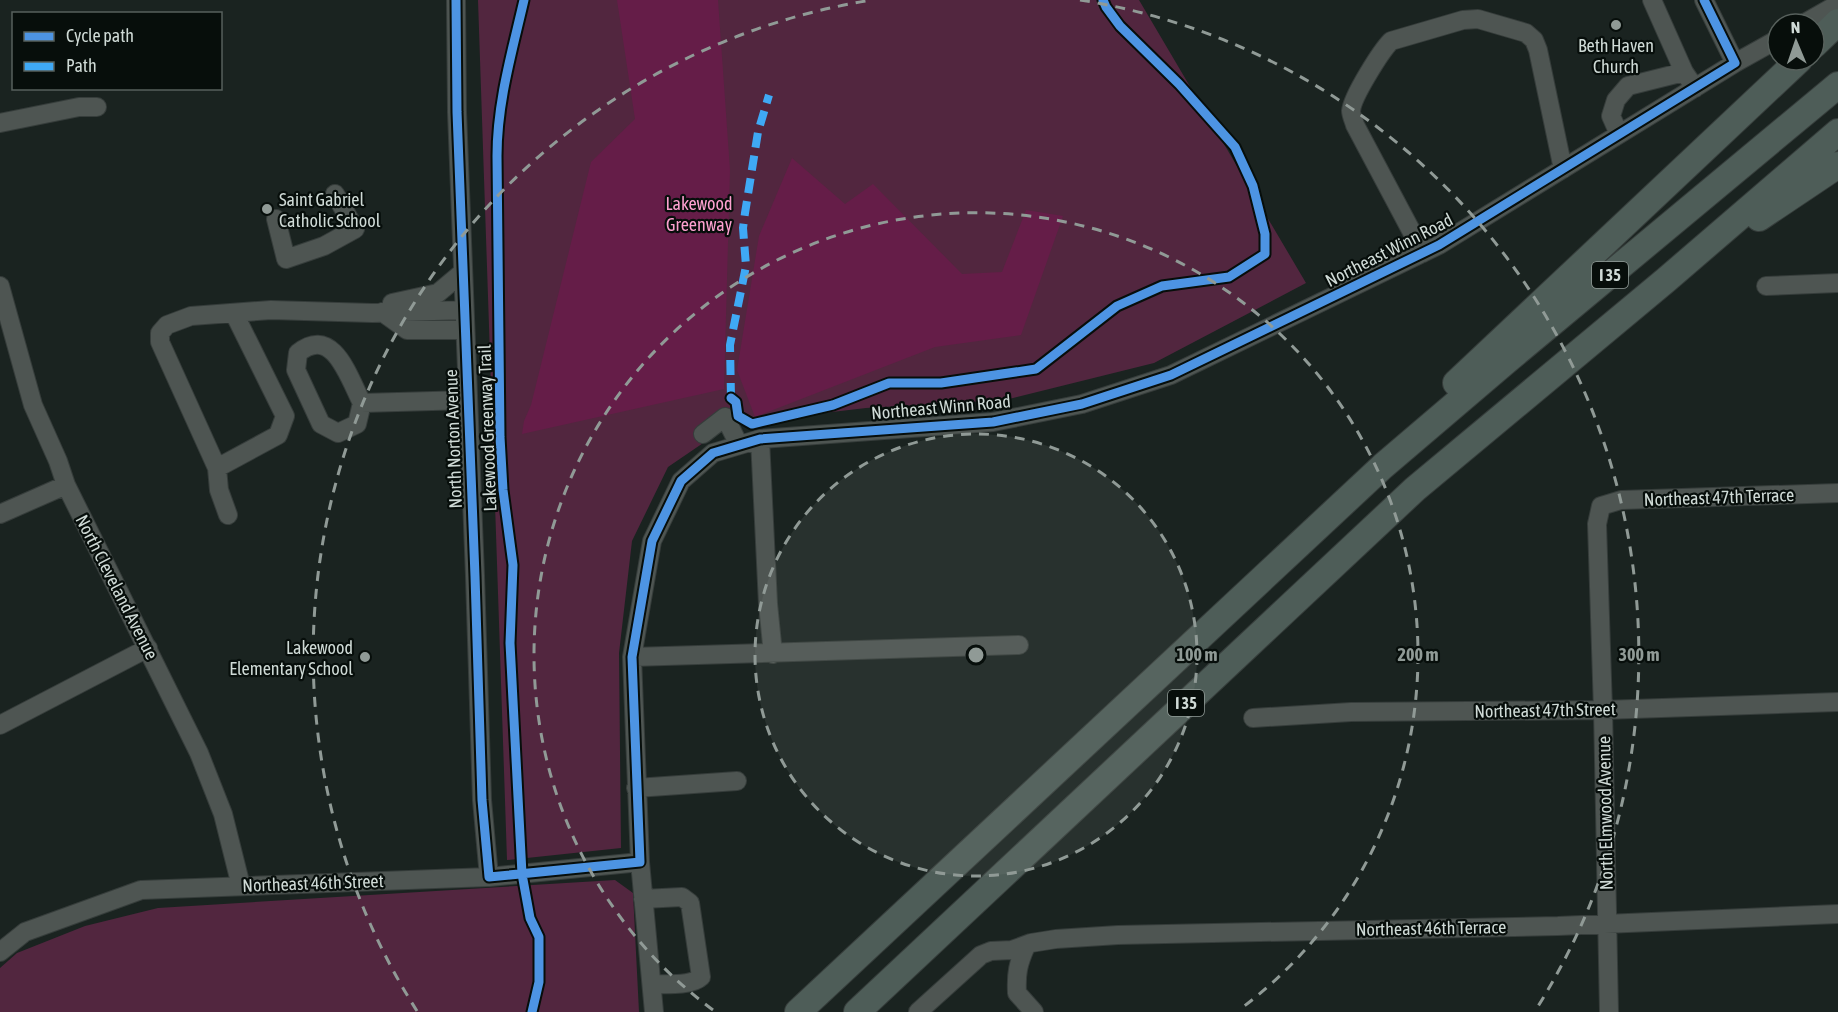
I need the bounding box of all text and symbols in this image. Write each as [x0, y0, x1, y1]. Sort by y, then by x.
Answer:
legend [12, 12, 222, 90]
north arrow [1766, 12, 1826, 72]
marker: Beth Haven Church [1609, 18, 1623, 32]
text: N [1790, 18, 1801, 36]
text: Cycle path [66, 25, 134, 46]
place label: Beth Haven Church [1578, 35, 1654, 77]
text: Path [66, 55, 97, 76]
place label: Saint Gabriel Catholic School [279, 189, 381, 231]
park label: Lakewood Greenway [666, 193, 732, 235]
marker: Saint Gabriel Catholic School [260, 202, 274, 216]
street label: Northeast Winn Road [1322, 209, 1456, 291]
road number: I 35 [1592, 262, 1628, 288]
street label: Lakewood Greenway Trail [474, 344, 500, 512]
street label: North Norton Avenue [440, 369, 466, 509]
street label: Northeast Winn Road [870, 390, 1012, 424]
street label: Northeast 47th Terrace [1643, 484, 1795, 510]
street label: North Cleveland Avenue [71, 511, 163, 663]
place label: Lakewood Elementary School [229, 637, 353, 679]
text: 100 m [1177, 644, 1217, 665]
text: 200 m [1398, 644, 1438, 665]
text: 300 m [1619, 644, 1659, 665]
centre of rings [966, 645, 986, 665]
marker: Lakewood Elementary School [358, 650, 372, 664]
road number: I 35 [1168, 690, 1204, 716]
street label: Northeast 47th Street [1474, 698, 1616, 722]
street label: North Elmwood Avenue [1593, 736, 1617, 890]
street label: Northeast 46th Street [242, 870, 384, 896]
street label: Northeast 46th Terrace [1356, 916, 1506, 940]

